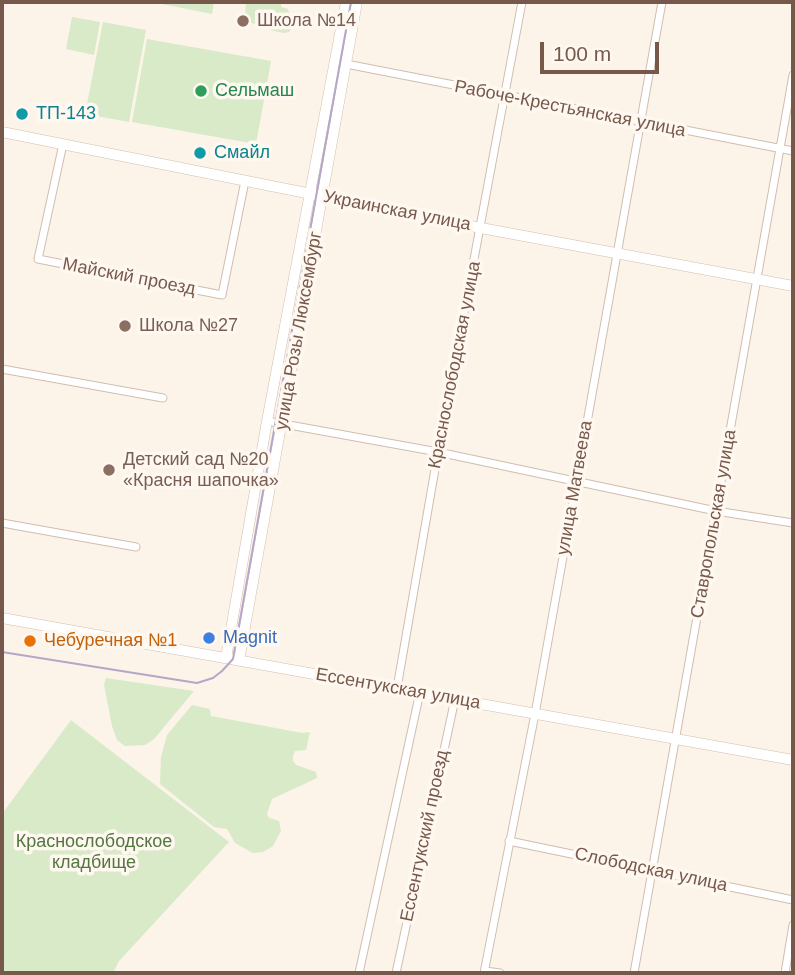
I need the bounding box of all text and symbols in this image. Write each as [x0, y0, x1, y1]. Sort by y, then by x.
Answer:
place label: Школа №14 [257, 10, 356, 32]
marker: Школа №14 [235, 13, 251, 29]
scale bar [543, 28, 662, 72]
text: 100 m [553, 42, 611, 65]
street label: Рабоче-Крестьянская улица [453, 76, 687, 142]
place label: Сельмаш [215, 80, 294, 102]
marker: Сельмаш [193, 83, 209, 99]
place label: ТП-143 [36, 103, 96, 125]
marker: ТП-143 [14, 106, 30, 122]
place label: Смайл [214, 142, 270, 164]
marker: Смайл [192, 145, 208, 161]
street label: Украинская улица [321, 186, 473, 236]
street label: улица Розы Люксембург [271, 230, 327, 432]
street label: Майский проезд [61, 254, 197, 300]
street label: Краснослободская улица [424, 259, 486, 471]
place label: Школа №27 [139, 315, 238, 337]
marker: Школа №27 [117, 318, 133, 334]
street label: улица Матвеева [553, 419, 597, 557]
street label: Ставропольская улица [687, 428, 741, 620]
place label: Детский сад №20 «Красня шапочка» [123, 449, 279, 491]
marker: Детский сад №20 «Красня шапочка» [101, 462, 117, 478]
place label: Magnit [223, 627, 277, 649]
place label: Чебуречная №1 [44, 630, 177, 652]
marker: Magnit [201, 630, 217, 646]
marker: Чебуречная №1 [22, 633, 38, 649]
street label: Ессентукская улица [314, 664, 482, 714]
street label: Ессентукский проезд [396, 748, 454, 924]
park label: Краснослободское кладбище [16, 831, 172, 874]
street label: Слободская улица [573, 843, 729, 897]

